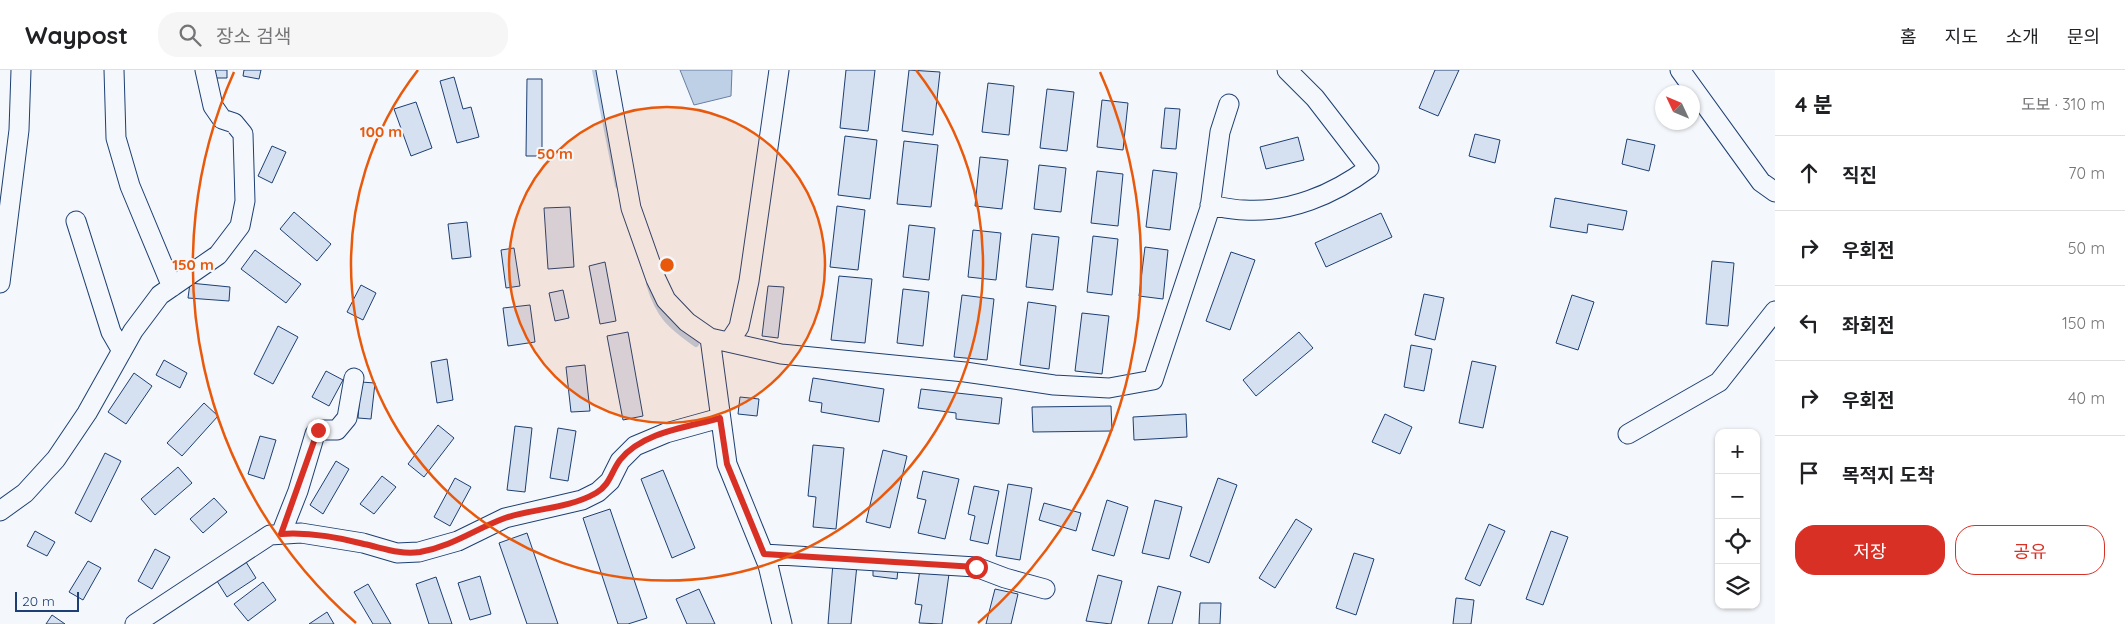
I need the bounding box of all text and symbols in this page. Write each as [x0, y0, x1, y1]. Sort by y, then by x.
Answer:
search box [158, 12, 508, 57]
text: Waypost [25, 20, 128, 50]
icon: search [176, 21, 204, 49]
text: 장소 검색 [216, 24, 291, 48]
text: 홈 [1900, 25, 1917, 48]
text: 지도 [1945, 25, 1978, 48]
text: 소개 [2006, 25, 2039, 48]
text: 문의 [2067, 25, 2100, 48]
north arrow [1655, 85, 1700, 130]
text: 4 분 [1795, 91, 1833, 117]
text: 도보 · 310 m [2021, 94, 2105, 114]
text: 100 m [360, 122, 402, 141]
text: 50 m [537, 144, 573, 163]
icon: ahead [1795, 159, 1823, 187]
text: 직진 [1842, 163, 1877, 187]
text: 70 m [2068, 163, 2105, 183]
icon: right [1795, 234, 1823, 262]
text: 우회전 [1842, 238, 1894, 262]
text: 50 m [2068, 238, 2105, 258]
text: 150 m [172, 255, 214, 274]
centre of rings [658, 256, 676, 274]
icon: left [1795, 309, 1823, 337]
text: 좌회전 [1842, 313, 1894, 337]
text: 150 m [2062, 313, 2105, 333]
icon: right [1795, 384, 1823, 412]
text: 우회전 [1842, 388, 1894, 412]
text: 40 m [2068, 388, 2105, 408]
route end [307, 419, 330, 442]
map controls [1715, 429, 1760, 609]
button: + [1715, 429, 1760, 474]
icon: arrive [1795, 459, 1823, 487]
text: 목적지 도착 [1842, 463, 1935, 487]
button: − [1715, 474, 1760, 519]
button: locate [1715, 519, 1760, 564]
button: 저장 [1795, 525, 1945, 575]
button: 공유 [1955, 525, 2105, 575]
route start [965, 556, 988, 579]
button: layers [1715, 564, 1760, 609]
scale bar [15, 589, 79, 612]
text: 20 m [22, 592, 55, 610]

